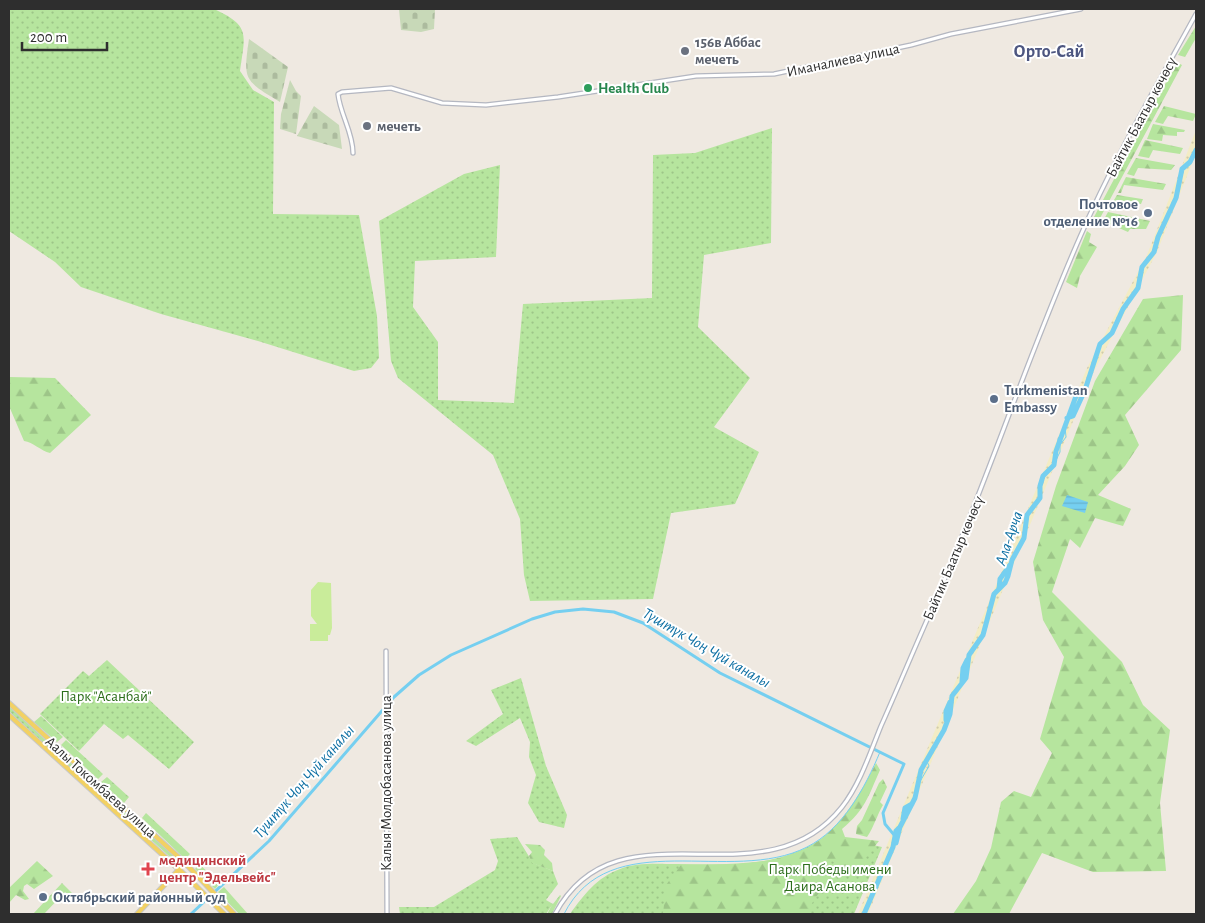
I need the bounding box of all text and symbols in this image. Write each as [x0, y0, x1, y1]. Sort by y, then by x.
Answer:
scale bar [22, 20, 108, 52]
text: 200 m [30, 30, 67, 45]
place label: 156в Аббас мечеть [695, 35, 761, 67]
street label: Иманалиева улица [785, 41, 901, 80]
district label: Орто-Сай [1014, 43, 1084, 61]
marker: 156в Аббас мечеть [679, 45, 691, 57]
street label: Байтик Баатыр көчөсү [1104, 54, 1180, 180]
place label: Health Club [598, 81, 669, 96]
marker: Health Club [582, 82, 594, 94]
place label: мечеть [377, 119, 421, 134]
marker: мечеть [361, 120, 373, 132]
place label: Почтовое отделение №16 [1044, 197, 1138, 229]
marker: Почтовое отделение №16 [1142, 207, 1154, 219]
place label: Turkmenistan Embassy [1004, 383, 1088, 415]
marker: Turkmenistan Embassy [988, 393, 1000, 405]
street label: Байтик Баатыр көчөсү [921, 493, 987, 622]
water label: Ала-Арча [992, 509, 1027, 569]
water label: Түштүк Чоң Чүй каналы [640, 605, 773, 692]
park label: Парк "Асанбай" [60, 689, 152, 704]
street label: Калыя Молдобасанова улица [379, 695, 394, 871]
water label: Түштүк Чоң Чүй каналы [250, 722, 358, 842]
street label: Аалы Токомбаева улица [42, 734, 159, 841]
place label: медицинский центр "Эдельвейс" [159, 853, 276, 885]
marker: медицинский центр "Эдельвейс" [141, 862, 155, 876]
park label: Парк Победы имени Даира Асанова [768, 862, 892, 894]
place label: Октябрьский районный суд [53, 890, 226, 905]
marker: Октябрьский районный суд [37, 891, 49, 903]

